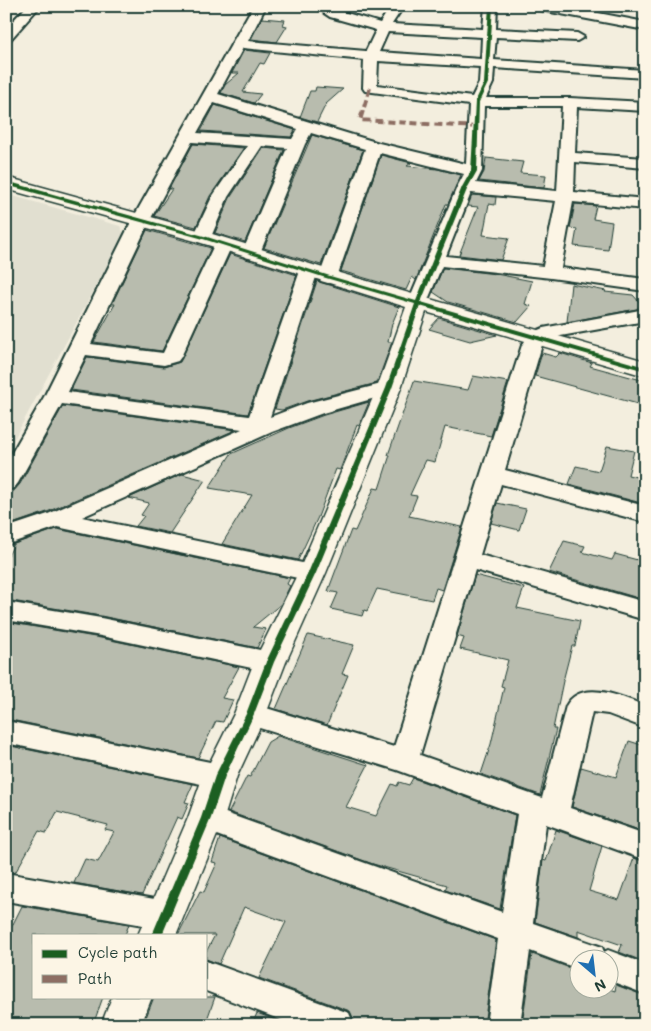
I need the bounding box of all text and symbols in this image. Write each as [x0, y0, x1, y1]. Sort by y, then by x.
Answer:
legend [32, 934, 208, 998]
text: Cycle path [78, 942, 157, 962]
north arrow [568, 948, 618, 998]
text: Path [78, 968, 112, 988]
text: N [591, 975, 609, 997]

